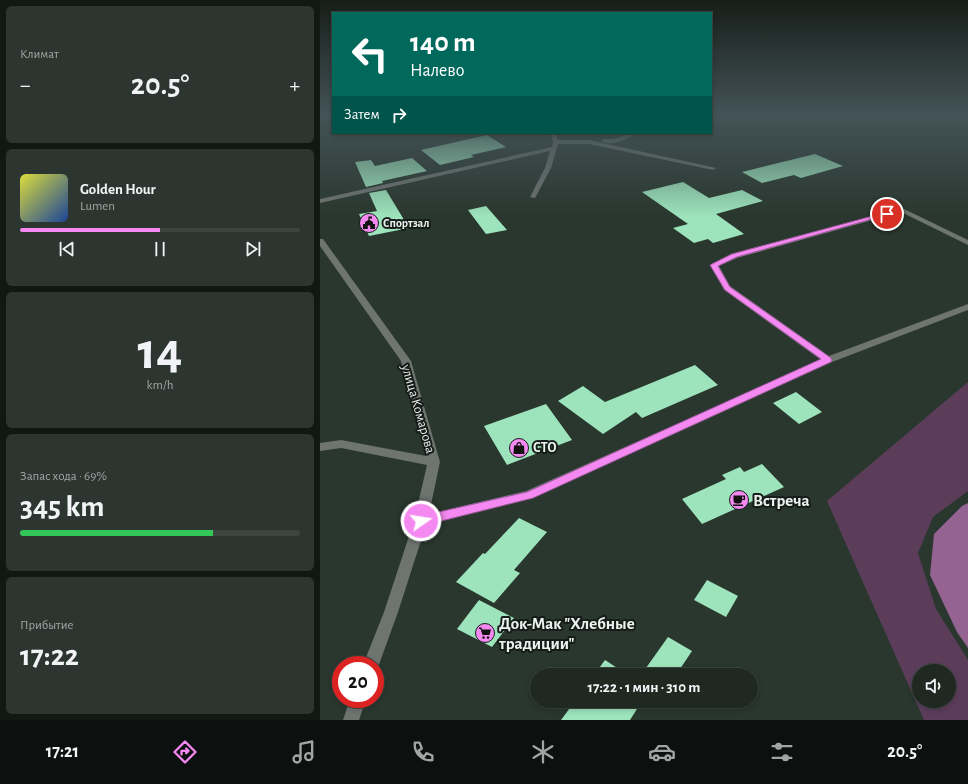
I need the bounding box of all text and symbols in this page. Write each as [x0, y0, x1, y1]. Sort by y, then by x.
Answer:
icon: left [344, 28, 396, 80]
text: 140 m [410, 29, 476, 57]
text: Климат [20, 48, 59, 61]
text: Налево [410, 62, 464, 80]
text: 20.5° [131, 70, 189, 100]
text: − [20, 74, 31, 96]
text: + [289, 74, 300, 96]
icon: right [388, 104, 410, 126]
text: Затем [344, 107, 380, 122]
text: Golden Hour [80, 182, 156, 197]
pin [870, 197, 904, 231]
text: Lumen [80, 200, 115, 213]
icon: arrive [876, 203, 898, 225]
public building icon: Спортзал [358, 212, 380, 234]
place label: Спортзал [383, 217, 429, 229]
icon: previous [56, 238, 78, 260]
icon: pause [149, 238, 171, 260]
icon: next [242, 238, 264, 260]
text: 14 [138, 326, 182, 378]
street label: улица Комарова [398, 362, 438, 456]
text: km/h [147, 379, 173, 392]
shop icon: СТО [508, 437, 530, 459]
place label: СТО [533, 441, 557, 455]
text: Запас хода · 69% [20, 470, 107, 483]
cafe icon: Встреча [728, 489, 750, 511]
text: 345 km [20, 492, 105, 522]
place label: Встреча [753, 492, 810, 509]
position arrow [400, 500, 442, 542]
place label: Док-Мак "Хлебные традиции" [498, 615, 635, 652]
text: Прибытие [20, 619, 74, 632]
supermarket icon: Док-Мак "Хлебные традиции" [474, 622, 496, 644]
text: 17:22 [20, 641, 79, 671]
speed limit sign: 20 [332, 656, 384, 708]
map controls [912, 664, 956, 708]
button: sound [912, 664, 956, 708]
text: 17:22 · 1 мин · 310 m [588, 680, 700, 695]
icon: directions [171, 738, 199, 766]
icon: music [290, 738, 318, 766]
icon: phone [409, 738, 437, 766]
icon: climate [529, 738, 557, 766]
icon: car [648, 738, 676, 766]
icon: filters [768, 738, 796, 766]
text: 17:21 [46, 743, 79, 761]
text: 20.5° [887, 743, 922, 761]

